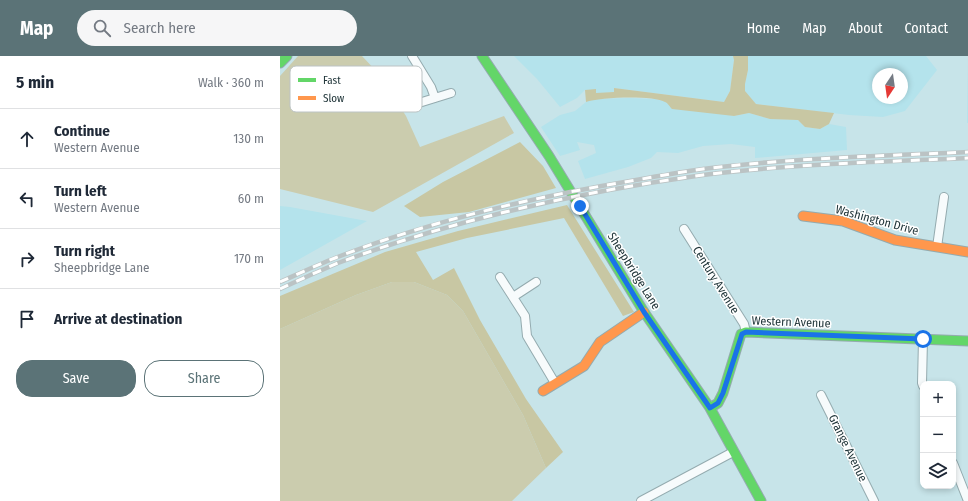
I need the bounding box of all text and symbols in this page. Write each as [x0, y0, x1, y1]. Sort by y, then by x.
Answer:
search box [77, 10, 357, 46]
text: Map [20, 17, 53, 40]
icon: search [91, 17, 113, 39]
text: Search here [123, 19, 196, 37]
text: Home [747, 20, 780, 37]
text: Map [802, 20, 826, 37]
text: About [848, 20, 883, 37]
text: Contact [905, 20, 948, 37]
legend [290, 66, 422, 112]
north arrow [872, 68, 908, 104]
text: 5 min [16, 72, 54, 93]
text: Fast [323, 74, 341, 87]
text: Walk · 360 m [198, 75, 264, 90]
text: Slow [323, 92, 344, 105]
text: Continue [54, 122, 110, 140]
icon: ahead [16, 128, 38, 150]
text: 130 m [233, 131, 264, 146]
text: Western Avenue [54, 140, 140, 155]
text: Turn left [54, 182, 107, 200]
icon: left [16, 188, 38, 210]
text: 60 m [238, 191, 264, 206]
route end [571, 197, 589, 215]
text: Western Avenue [54, 200, 140, 215]
street label: Washington Drive [834, 202, 920, 238]
street label: Sheepbridge Lane [605, 230, 663, 312]
text: Turn right [54, 242, 115, 260]
street label: Century Avenue [690, 244, 742, 316]
icon: right [16, 248, 38, 270]
text: 170 m [234, 251, 264, 266]
text: Sheepbridge Lane [54, 260, 149, 275]
icon: arrive [16, 308, 38, 330]
text: Arrive at destination [54, 310, 182, 328]
street label: Western Avenue [751, 314, 831, 330]
route start [914, 330, 932, 348]
button: Save [16, 360, 136, 397]
button: Share [144, 360, 264, 397]
map controls [920, 381, 956, 489]
button: + [920, 381, 956, 417]
street label: Grange Avenue [826, 412, 870, 484]
button: − [920, 417, 956, 453]
button: layers [920, 453, 956, 489]

